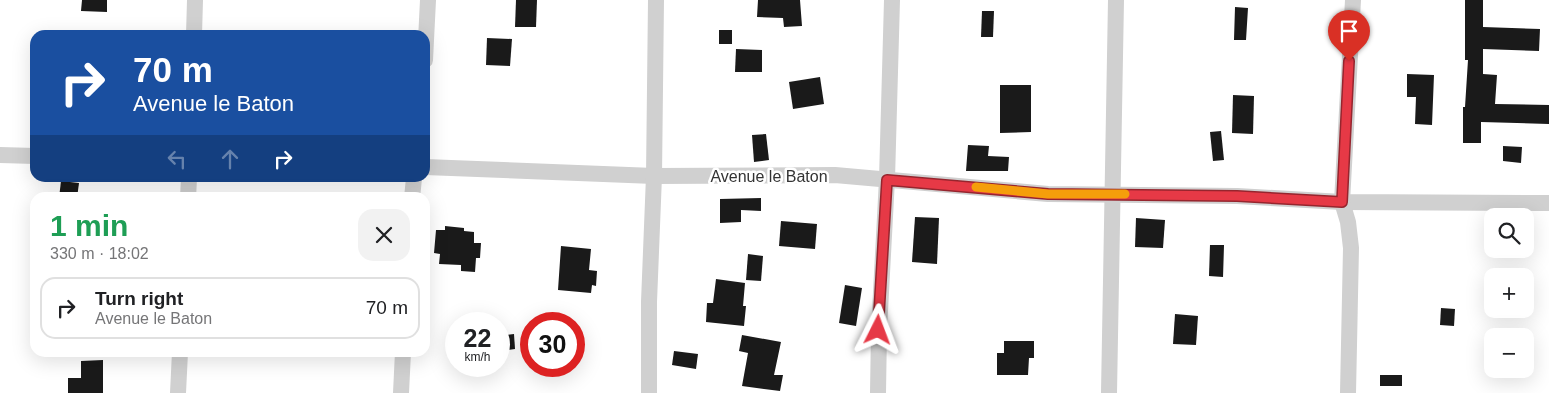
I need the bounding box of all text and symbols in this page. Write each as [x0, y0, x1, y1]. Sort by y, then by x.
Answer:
pin [1328, 10, 1370, 61]
icon: arrive [1335, 17, 1363, 45]
icon: right [50, 50, 115, 115]
text: 70 m [133, 50, 213, 89]
text: Avenue le Baton [133, 91, 294, 116]
icon: left [163, 145, 191, 173]
icon: ahead [216, 145, 244, 173]
icon: right [269, 145, 297, 173]
street label: Avenue le Baton [710, 168, 828, 185]
map controls [1484, 208, 1534, 378]
button: search [1484, 208, 1534, 258]
text: 1 min [50, 209, 128, 242]
button: close [358, 209, 410, 261]
text: 330 m · 18:02 [50, 245, 149, 262]
button: + [1484, 268, 1534, 318]
text: Turn right [95, 288, 183, 309]
icon: right [52, 294, 80, 322]
text: 70 m [366, 297, 408, 318]
position arrow [851, 303, 903, 355]
text: Avenue le Baton [95, 310, 212, 327]
speed limit sign: 30 [520, 312, 585, 377]
text: 22 [464, 324, 491, 352]
button: − [1484, 328, 1534, 378]
text: km/h [464, 350, 491, 364]

